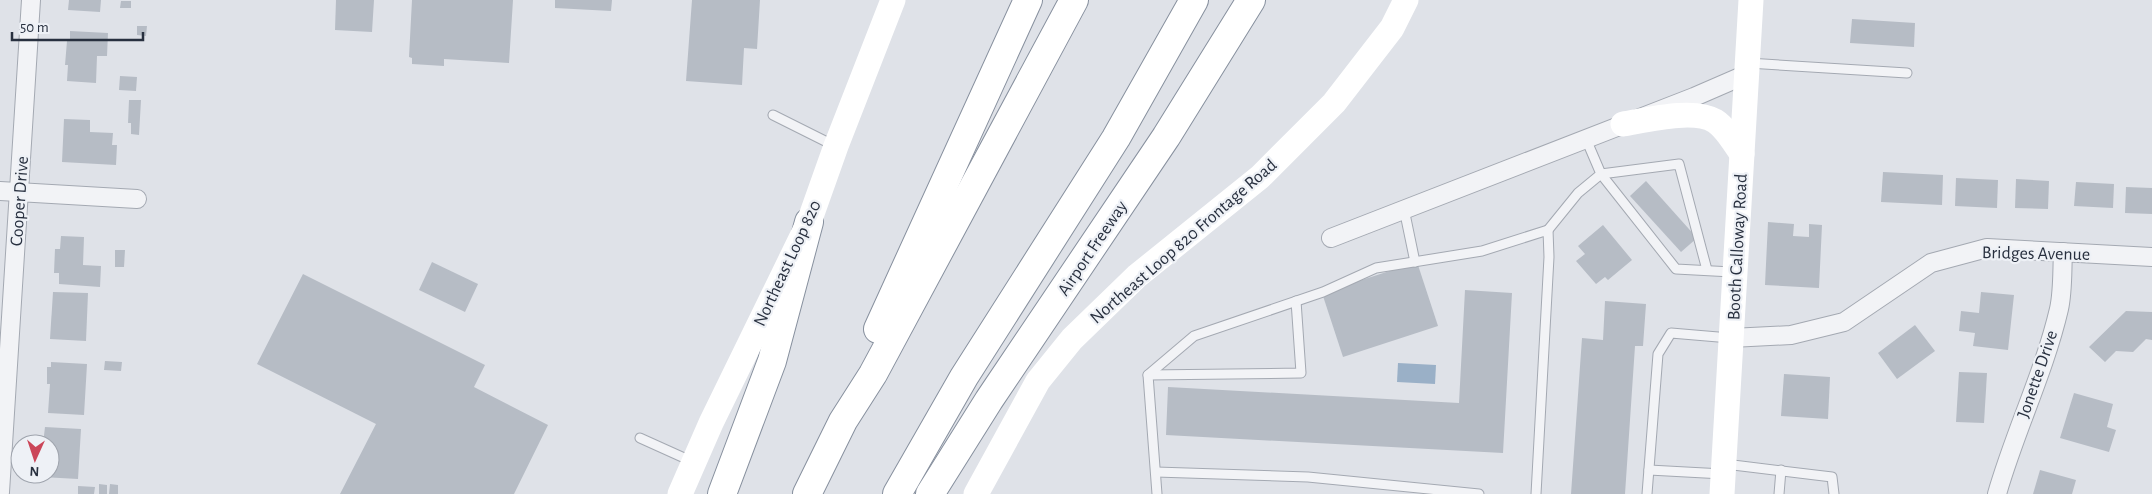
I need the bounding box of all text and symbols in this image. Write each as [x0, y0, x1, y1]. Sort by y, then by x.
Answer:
scale bar [12, 10, 144, 42]
text: 50 m [20, 20, 49, 35]
street label: Cooper Drive [8, 155, 32, 247]
street label: Northeast Loop 820 Frontage Road [1087, 156, 1280, 327]
street label: Booth Calloway Road [1725, 173, 1751, 321]
street label: Northeast Loop 820 [751, 198, 825, 329]
street label: Airport Freeway [1055, 198, 1131, 299]
street label: Bridges Avenue [1982, 244, 2090, 264]
street label: Jonette Drive [2015, 328, 2061, 420]
north arrow [10, 434, 60, 484]
text: N [29, 464, 40, 478]

